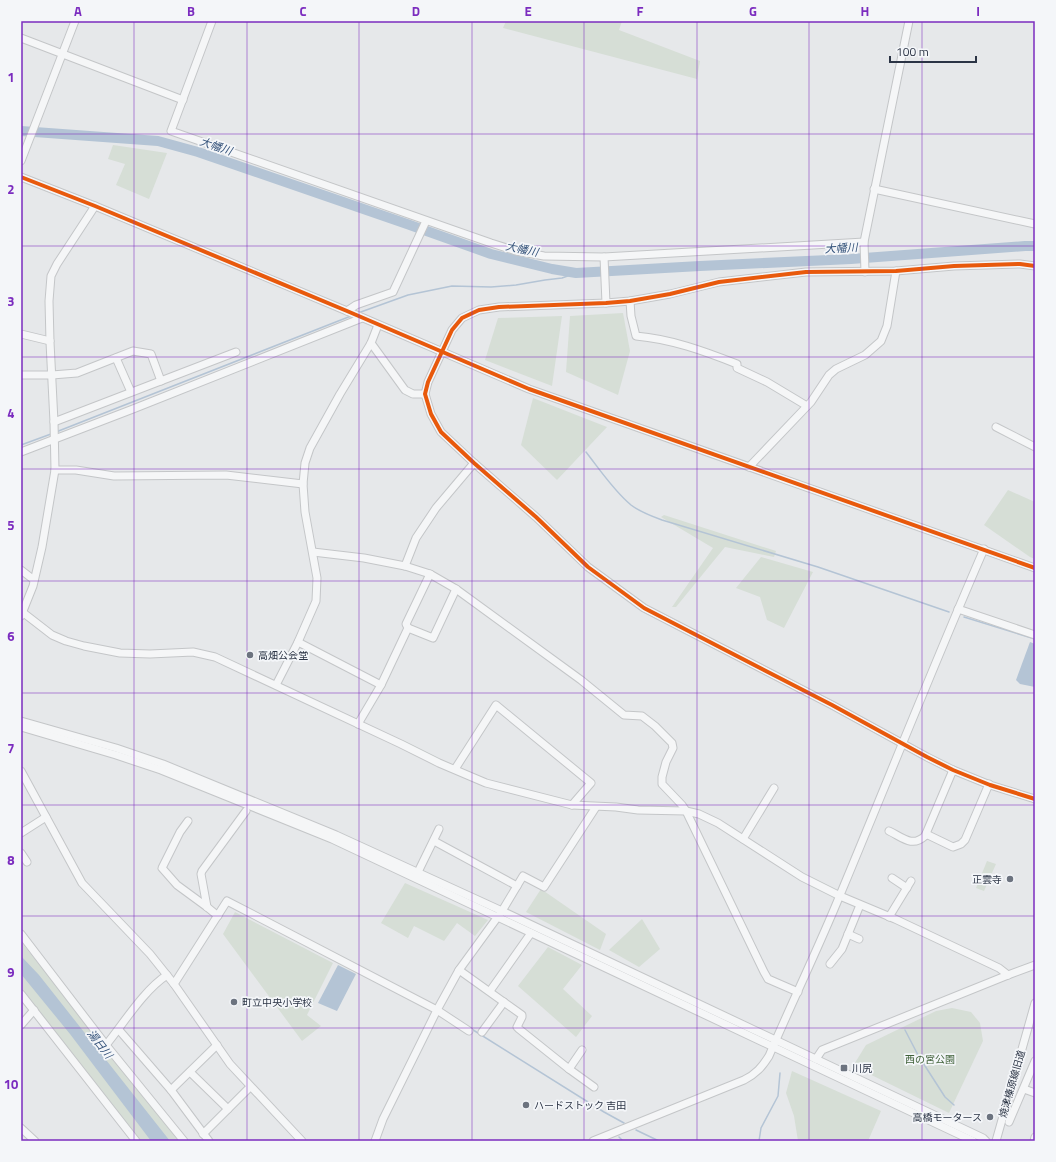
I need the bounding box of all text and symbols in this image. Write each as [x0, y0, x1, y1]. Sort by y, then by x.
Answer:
text: A [74, 1, 82, 21]
text: B [187, 1, 195, 21]
text: C [299, 1, 307, 21]
text: D [412, 1, 420, 21]
text: E [524, 1, 532, 21]
text: F [637, 1, 644, 21]
text: G [749, 1, 757, 21]
text: H [861, 1, 869, 21]
text: I [976, 1, 980, 21]
scale bar [890, 38, 976, 64]
text: 100 m [896, 42, 929, 61]
text: 1 [7, 67, 15, 87]
water label: 大幡川 [198, 133, 235, 159]
text: 2 [7, 179, 15, 199]
water label: 大幡川 [504, 238, 541, 260]
water label: 大幡川 [824, 239, 859, 257]
text: 3 [7, 291, 15, 311]
text: 4 [7, 403, 15, 423]
text: 5 [7, 515, 15, 535]
text: 6 [7, 626, 15, 646]
place label: 高畑公会堂 [258, 648, 308, 663]
marker: 高畑公会堂 [245, 650, 255, 660]
text: 7 [7, 738, 15, 758]
text: 8 [7, 850, 15, 870]
place label: 正雲寺 [972, 872, 1002, 887]
marker: 正雲寺 [1005, 874, 1015, 884]
text: 9 [7, 962, 15, 982]
place label: 町立中央小学校 [242, 995, 312, 1010]
marker: 町立中央小学校 [229, 997, 239, 1007]
water label: 湯日川 [84, 1026, 117, 1063]
street label: 焼津榛原線旧道 [995, 1048, 1029, 1120]
park label: 西の宮公園 [905, 1052, 955, 1067]
place label: 川尻 [852, 1061, 872, 1076]
marker: 川尻 [839, 1063, 849, 1073]
text: 10 [4, 1074, 18, 1094]
place label: ハードストック 吉田 [534, 1098, 626, 1113]
marker: ハードストック 吉田 [521, 1100, 531, 1110]
place label: 高橋モータース [913, 1110, 982, 1125]
marker: 高橋モータース [985, 1112, 995, 1122]

